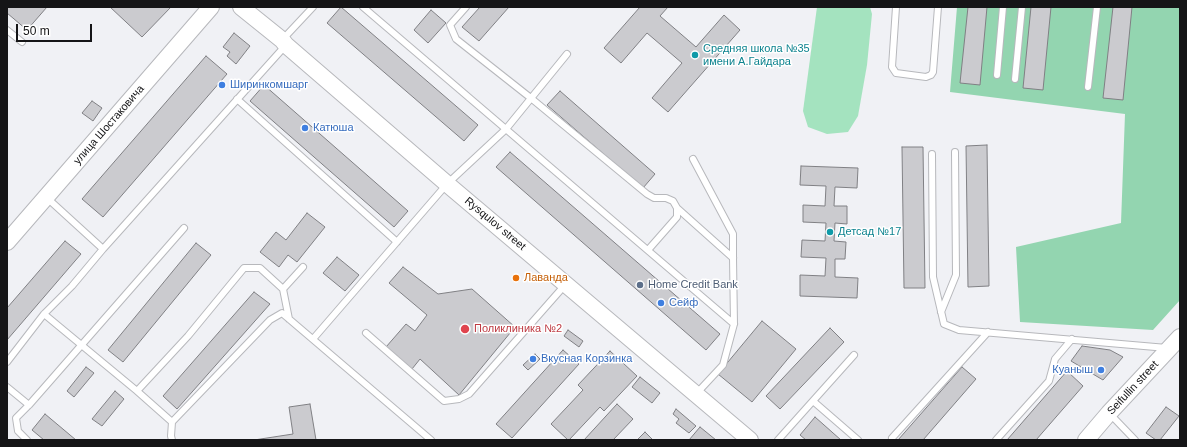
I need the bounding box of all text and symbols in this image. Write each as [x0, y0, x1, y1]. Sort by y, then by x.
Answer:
scale bar [18, 16, 94, 42]
text: 50 m [23, 24, 50, 38]
place label: Средняя школа №35 имени А.Гайдара [703, 42, 810, 68]
marker: Средняя школа №35 имени А.Гайдара [690, 50, 700, 60]
place label: Ширинкомшарг [230, 78, 308, 92]
marker: Ширинкомшарг [217, 80, 227, 90]
street label: улица Шостаковича [71, 83, 147, 167]
place label: Катюша [313, 121, 354, 135]
marker: Катюша [300, 123, 310, 133]
street label: Rysqulov street [462, 195, 528, 253]
place label: Детсад №17 [838, 225, 901, 239]
marker: Детсад №17 [825, 227, 835, 237]
place label: Лаванда [524, 271, 568, 285]
marker: Лаванда [511, 273, 521, 283]
place label: Home Credit Bank [648, 278, 738, 292]
marker: Home Credit Bank [635, 280, 645, 290]
place label: Сейф [669, 296, 698, 310]
marker: Сейф [656, 298, 666, 308]
place label: Поликлиника №2 [474, 322, 562, 336]
marker: Поликлиника №2 [459, 323, 471, 335]
place label: Вкусная Корзинка [541, 352, 632, 366]
marker: Вкусная Корзинка [528, 354, 538, 364]
street label: Seifullin street [1105, 358, 1161, 418]
place label: Куаныш [1052, 363, 1093, 377]
marker: Куаныш [1096, 365, 1106, 375]

